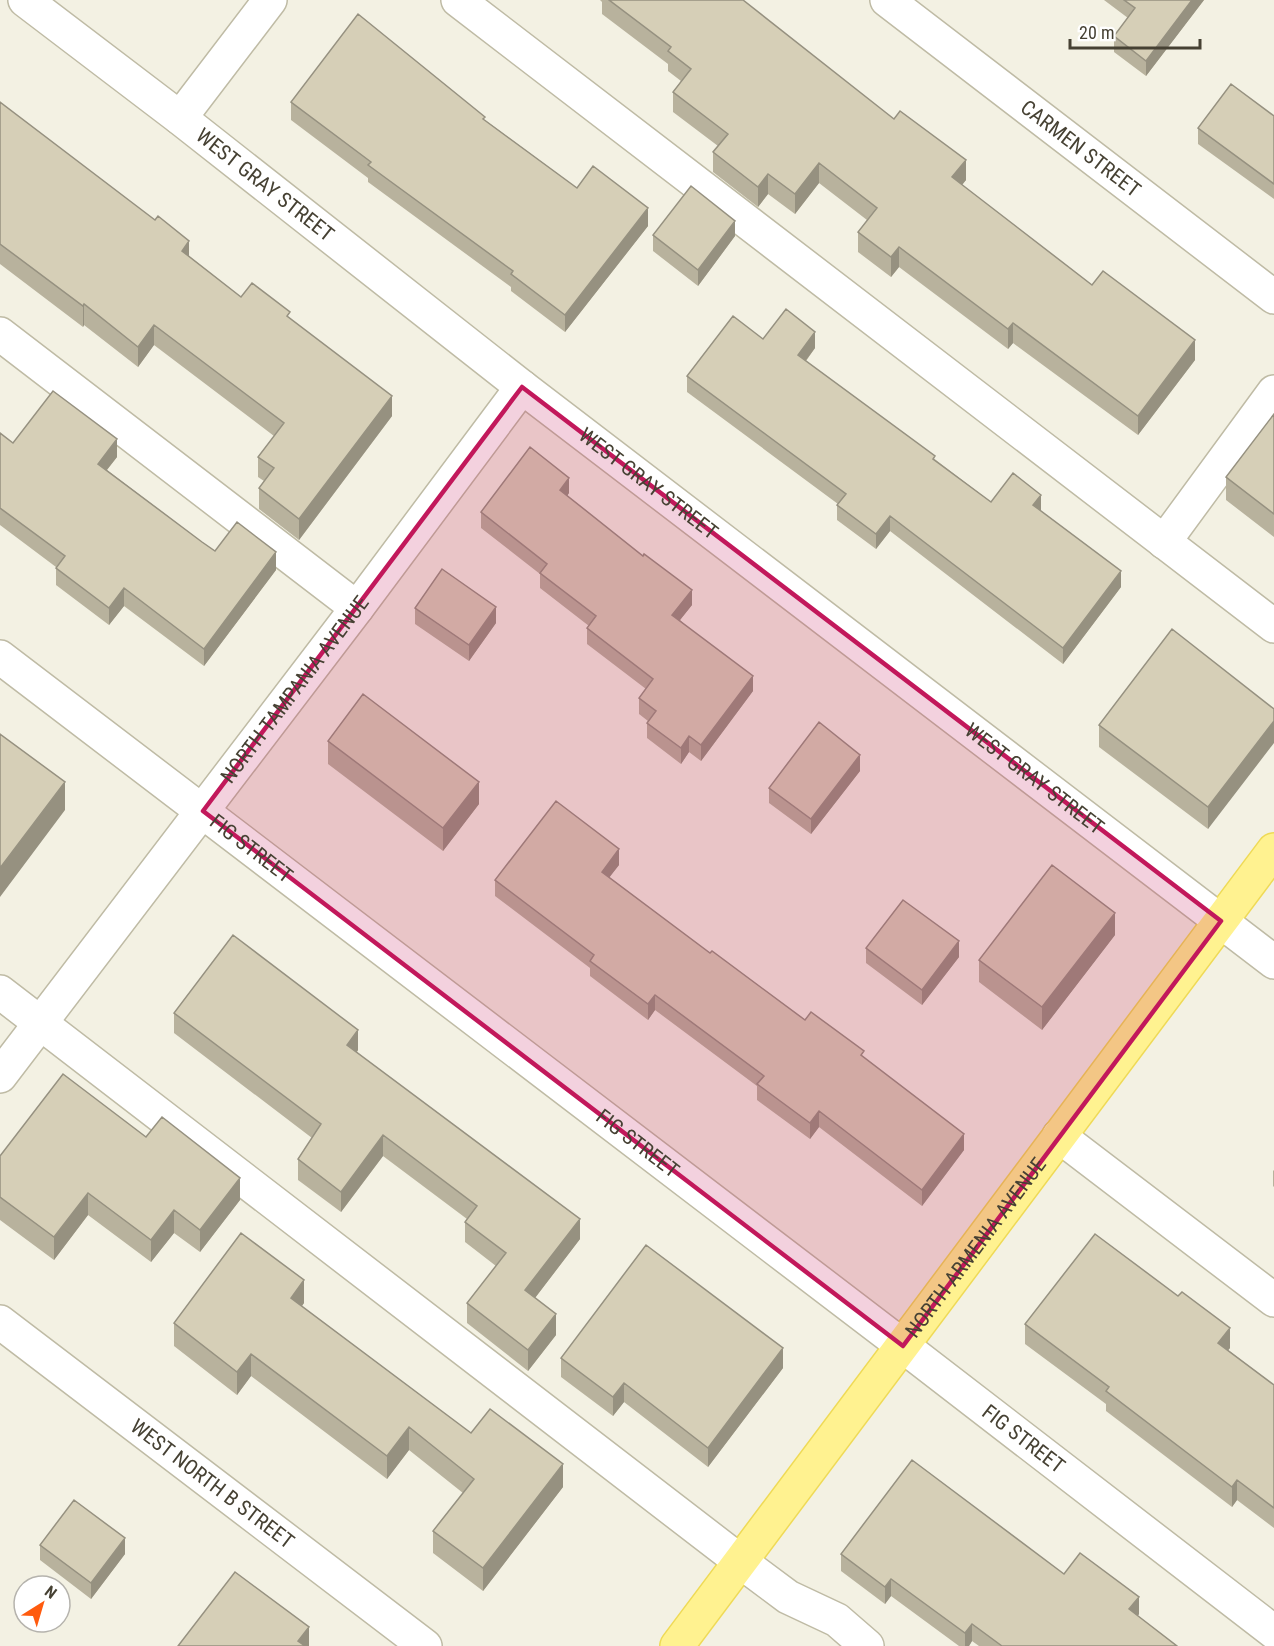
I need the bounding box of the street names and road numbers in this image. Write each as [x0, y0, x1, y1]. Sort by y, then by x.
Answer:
street label: CARMEN STREET [1016, 95, 1145, 202]
street label: WEST GRAY STREET [191, 123, 339, 246]
street label: WEST GRAY STREET [574, 423, 723, 544]
street label: NORTH TAMPANIA AVENUE [216, 591, 374, 788]
street label: WEST GRAY STREET [960, 718, 1109, 840]
street label: FIG STREET [205, 810, 297, 888]
street label: FIG STREET [592, 1104, 684, 1183]
street label: NORTH ARMENIA AVENUE [901, 1153, 1051, 1342]
street label: FIG STREET [978, 1400, 1070, 1478]
street label: WEST NORTH B STREET [126, 1414, 299, 1554]

